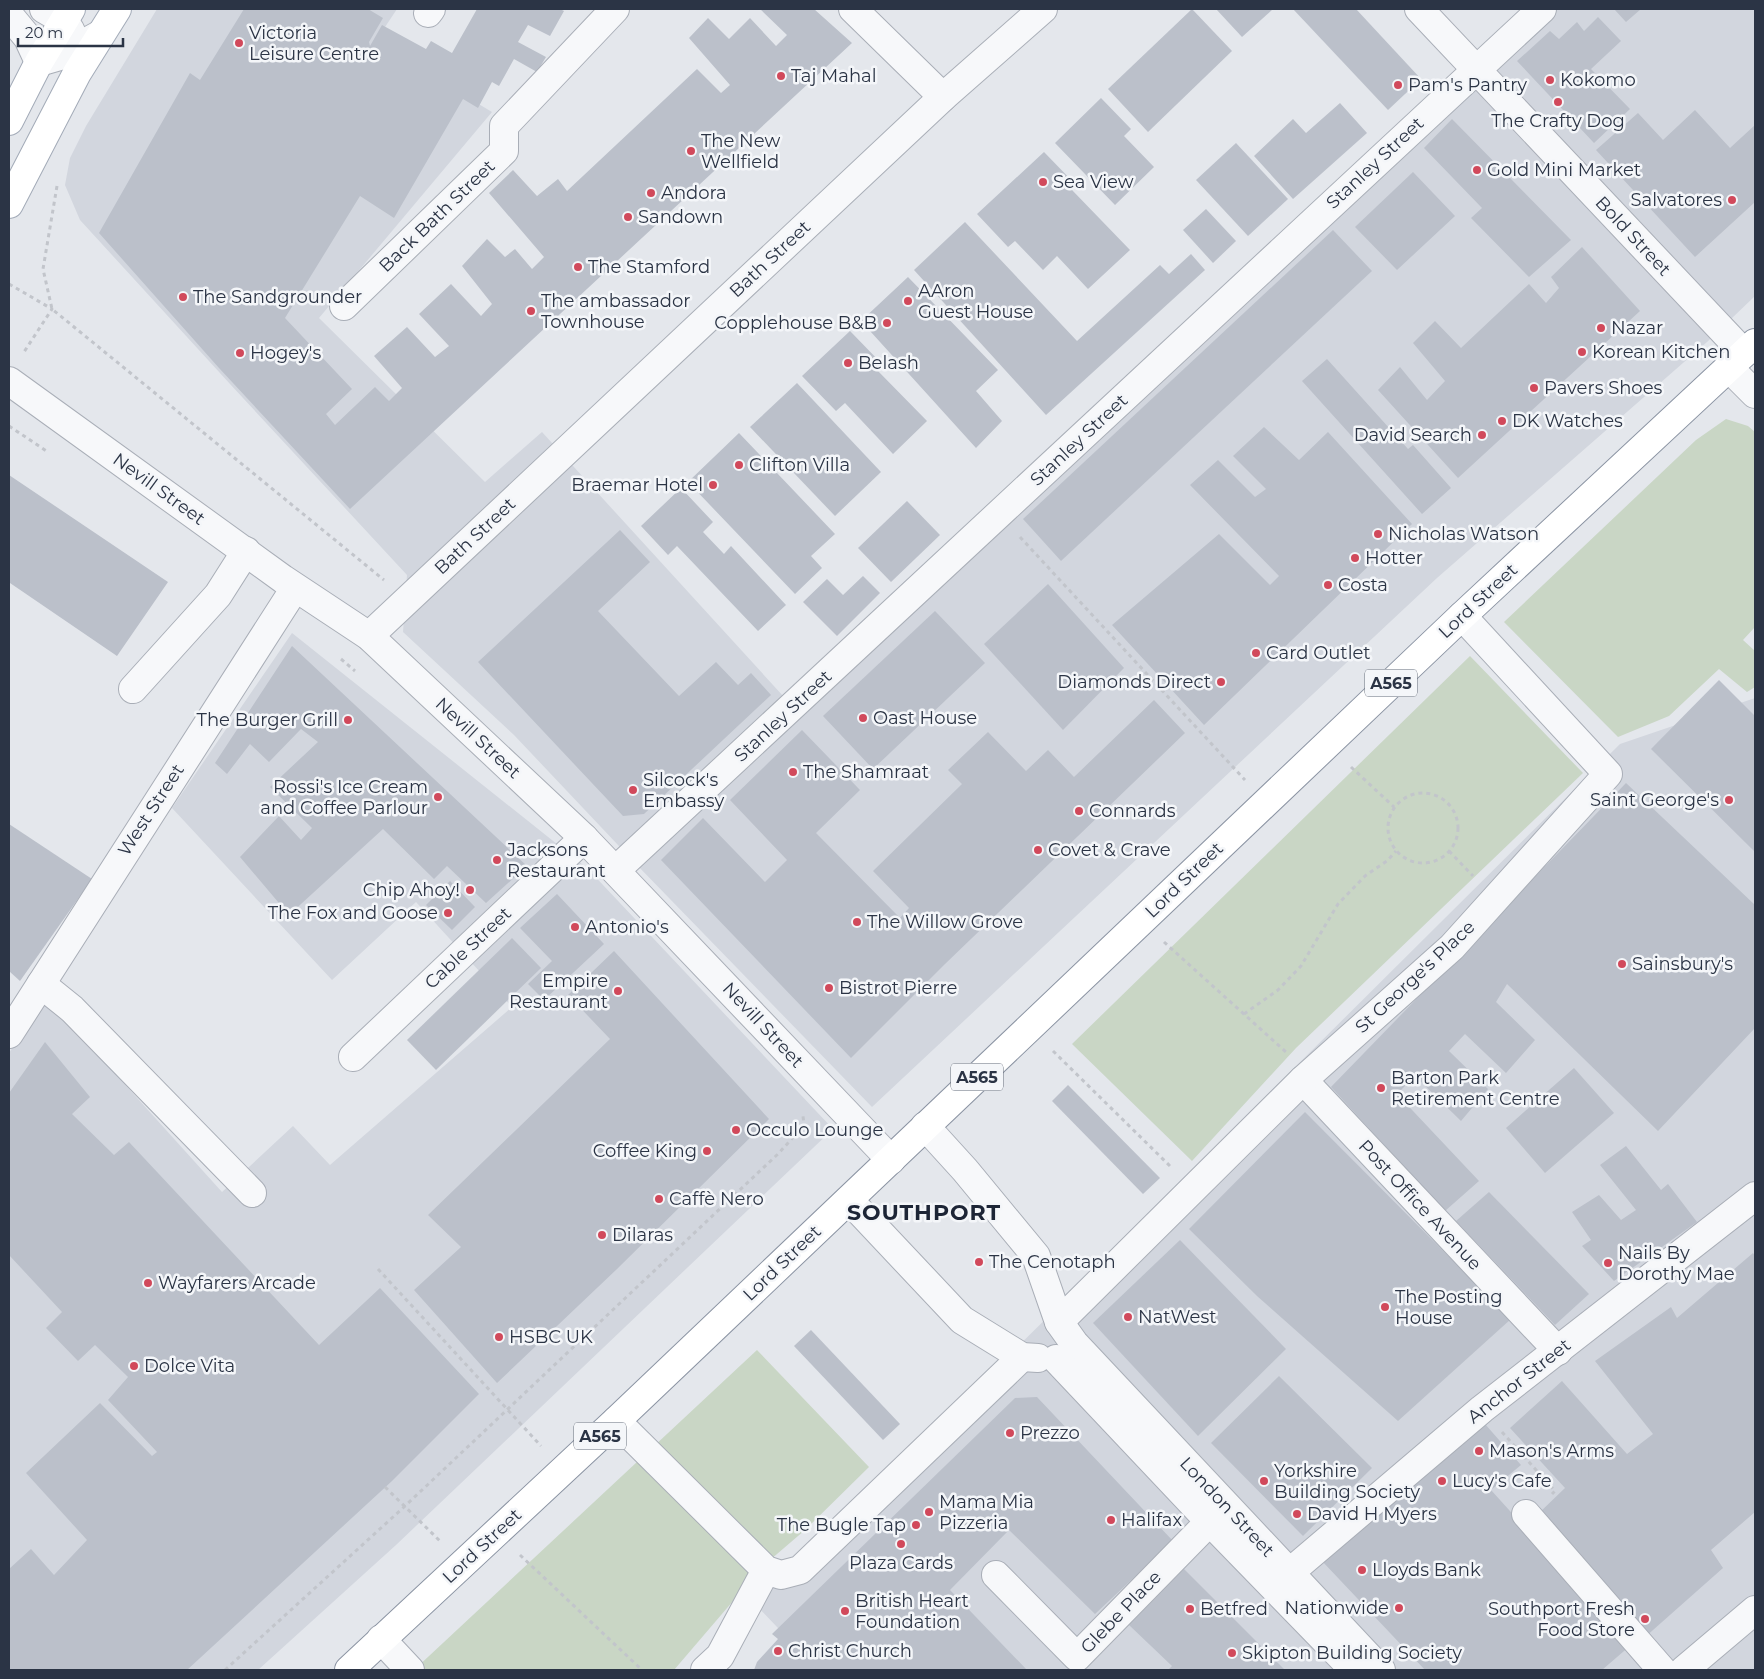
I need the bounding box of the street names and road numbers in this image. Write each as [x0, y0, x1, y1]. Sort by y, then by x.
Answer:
street label: Stanley Street [1322, 112, 1428, 214]
street label: Back Bath Street [375, 155, 499, 277]
street label: Bold Street [1590, 192, 1676, 280]
street label: Bath Street [725, 216, 815, 302]
street label: Stanley Street [1026, 389, 1132, 491]
street label: Nevill Street [109, 448, 209, 530]
street label: Bath Street [430, 493, 520, 579]
street label: Lord Street [1434, 559, 1522, 643]
street label: Stanley Street [730, 665, 836, 767]
road number: A565 [1365, 670, 1417, 696]
street label: Nevill Street [431, 693, 525, 783]
street label: West Street [113, 760, 189, 860]
street label: Lord Street [1140, 837, 1228, 923]
street label: Cable Street [420, 902, 516, 994]
street label: St George's Place [1351, 916, 1479, 1038]
street label: Nevill Street [718, 978, 808, 1072]
road number: A565 [951, 1064, 1003, 1090]
street label: Post Office Avenue [1354, 1135, 1486, 1275]
street label: Lord Street [738, 1220, 826, 1306]
street label: Anchor Street [1463, 1334, 1575, 1428]
road number: A565 [574, 1422, 626, 1450]
street label: London Street [1175, 1452, 1279, 1562]
street label: Lord Street [438, 1504, 526, 1588]
street label: Glebe Place [1076, 1566, 1166, 1658]

